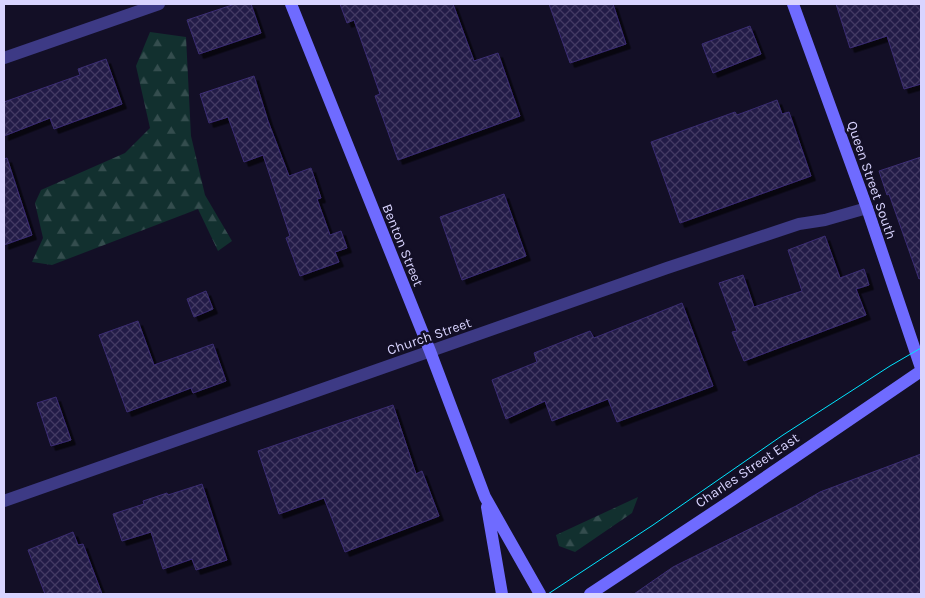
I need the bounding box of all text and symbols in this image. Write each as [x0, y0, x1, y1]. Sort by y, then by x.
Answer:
street label: Queen Street South [843, 119, 900, 241]
street label: Benton Street [378, 201, 427, 289]
street label: Church Street [385, 314, 474, 359]
street label: Charles Street East [692, 429, 802, 511]

